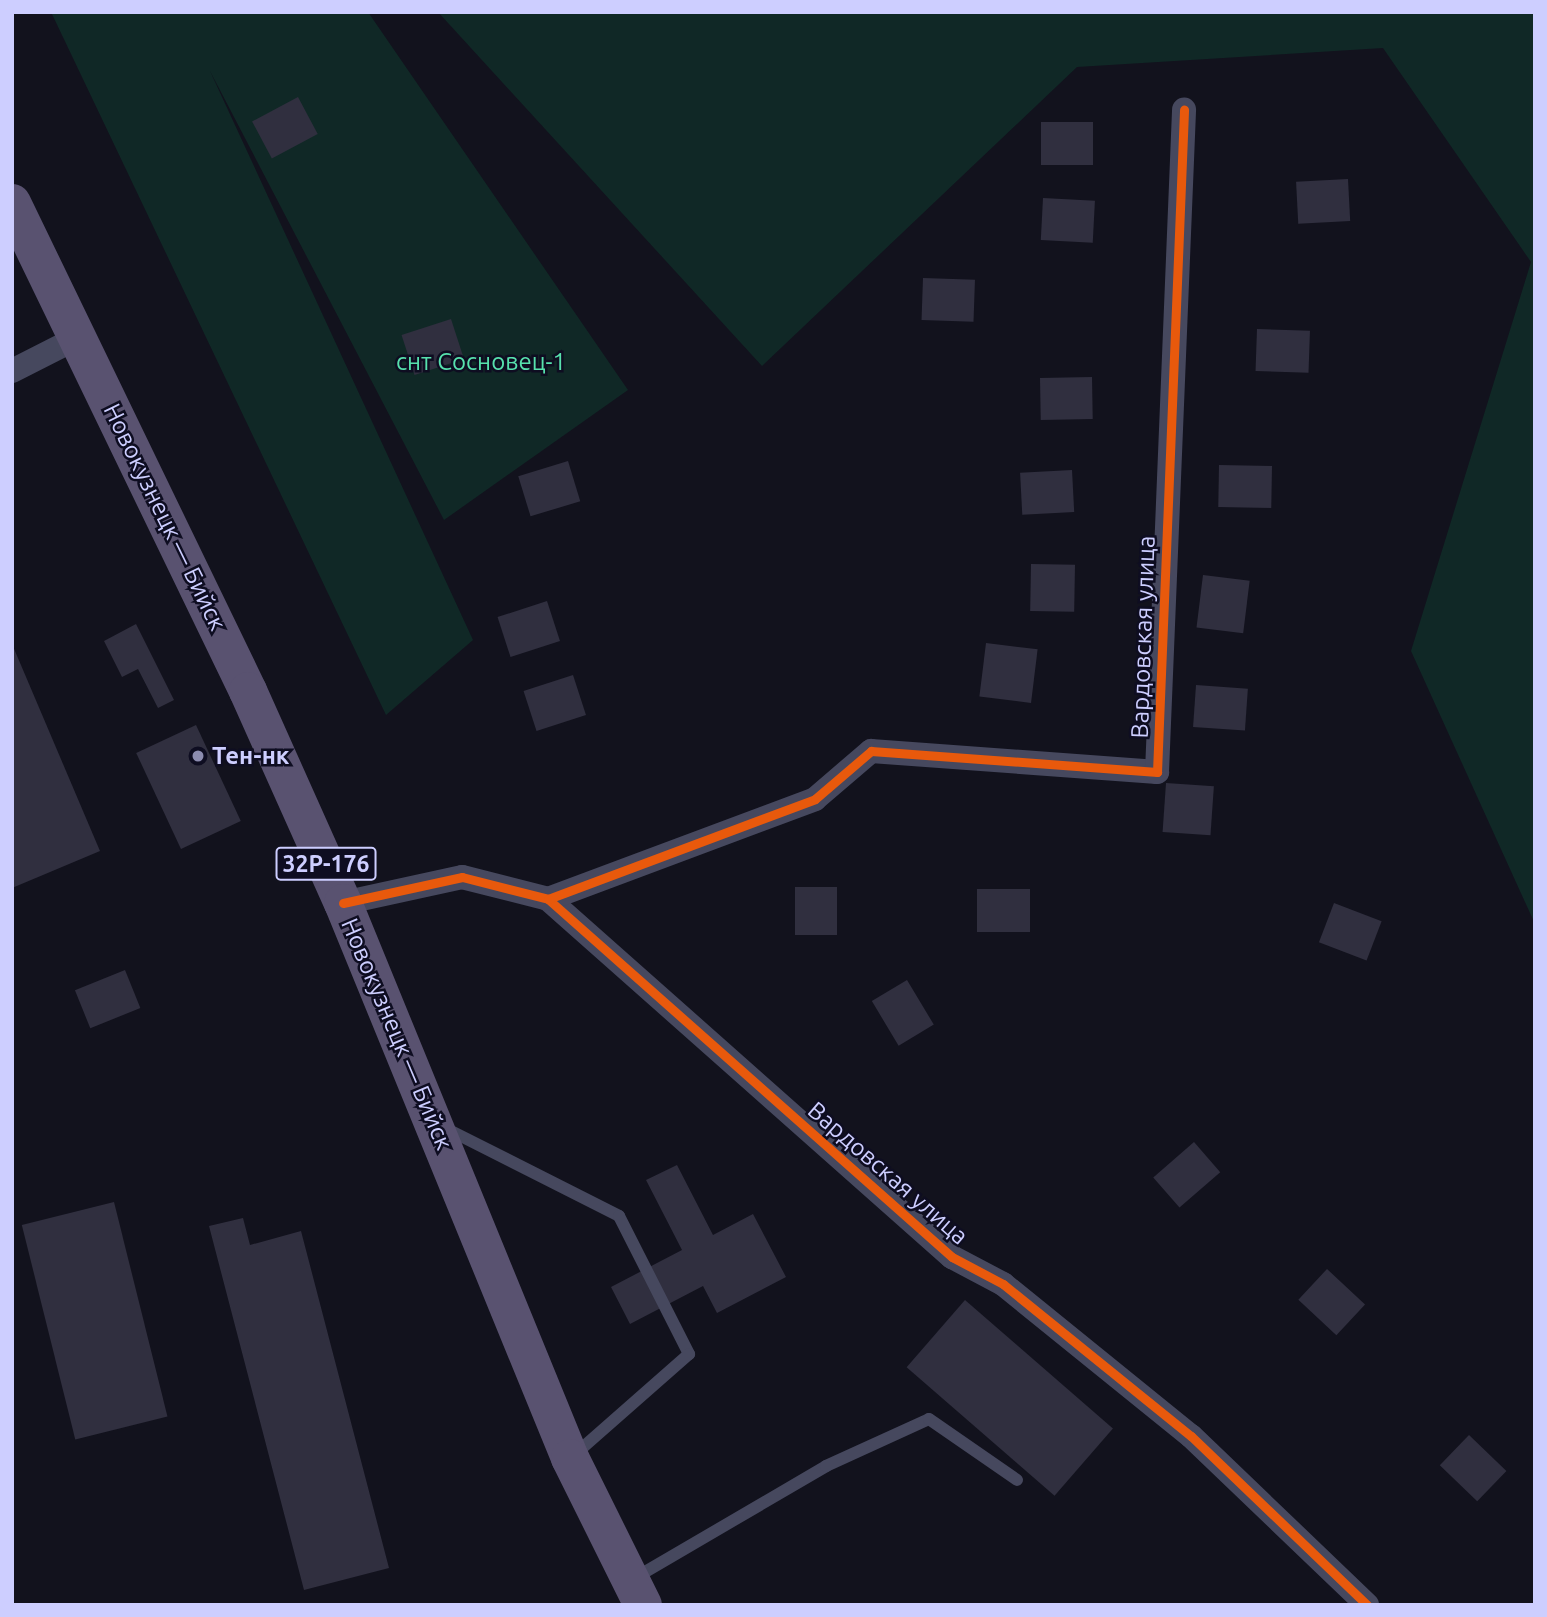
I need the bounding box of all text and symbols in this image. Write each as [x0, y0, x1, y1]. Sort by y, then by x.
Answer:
park label: снт Сосновец-1 [396, 348, 566, 376]
street label: Новокузнецк — Бийск [98, 399, 232, 635]
street label: Вардовская улица [1125, 535, 1161, 739]
place label: Тен-нк [212, 742, 289, 770]
marker: Тен-нк [190, 748, 206, 764]
road number: 32Р-176 [275, 844, 377, 884]
street label: Новокузнецк — Бийск [335, 914, 459, 1154]
street label: Вардовская улица [802, 1096, 974, 1250]

